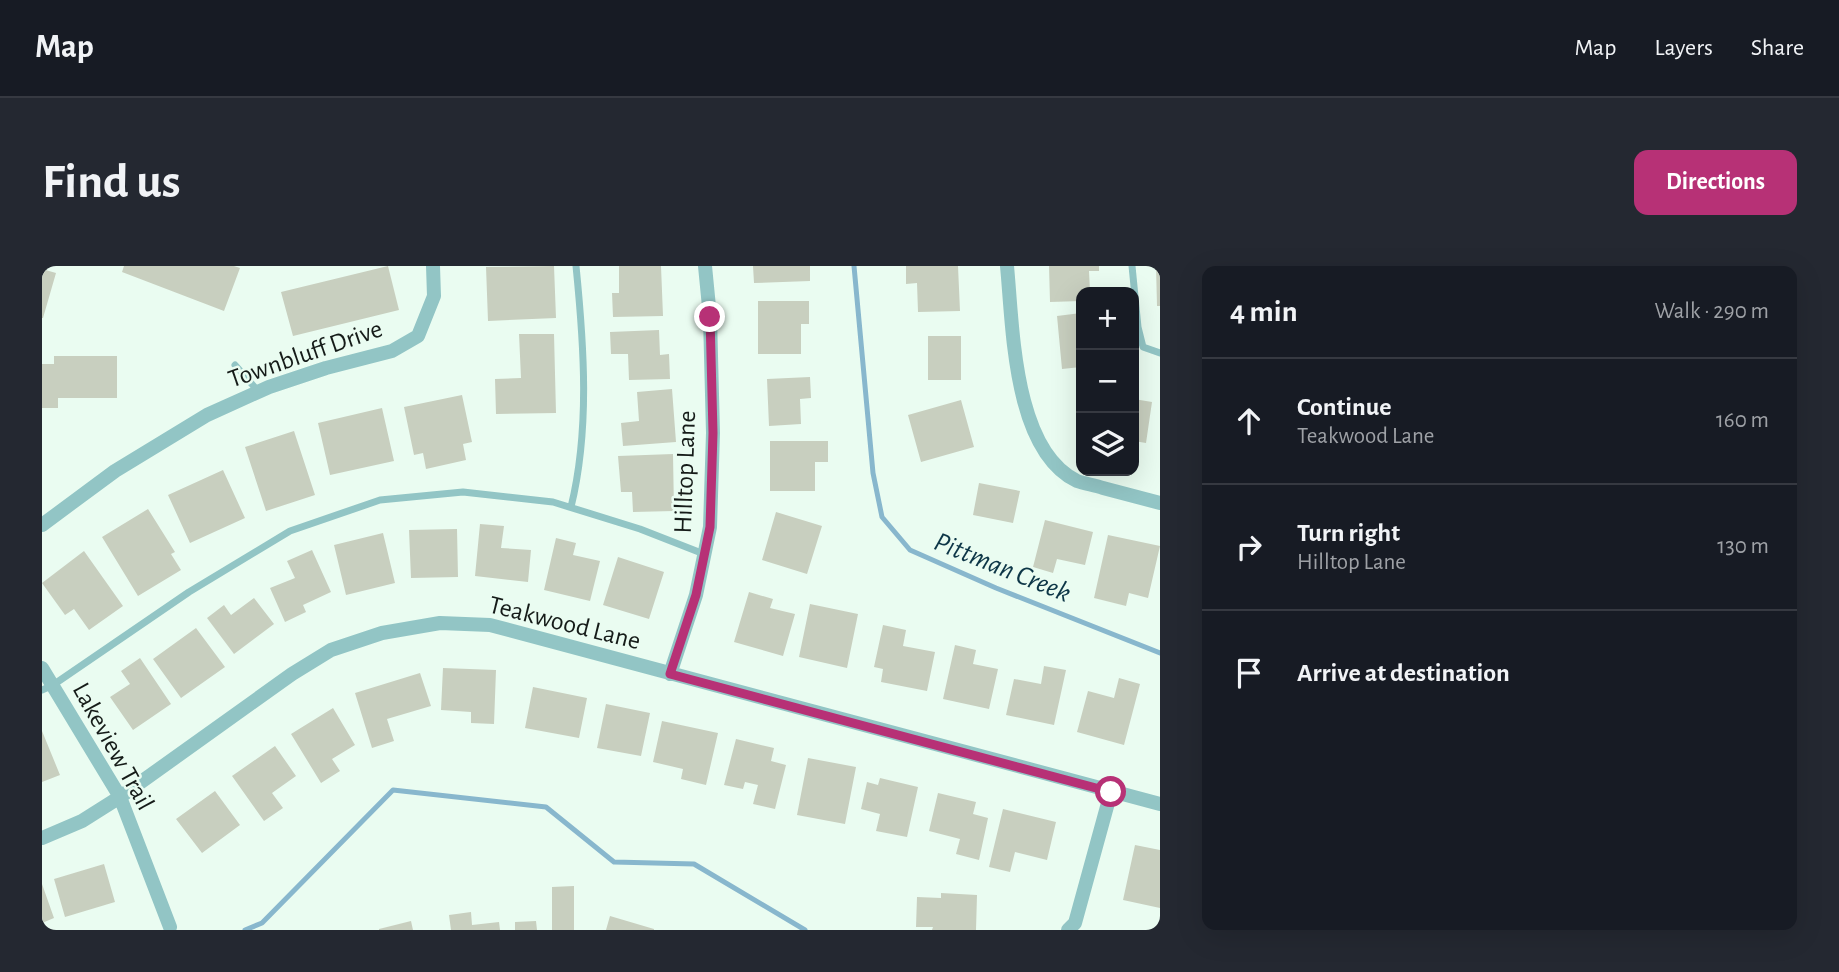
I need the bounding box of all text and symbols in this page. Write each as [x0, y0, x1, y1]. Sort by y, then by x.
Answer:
text: Map [35, 31, 94, 64]
text: Map [1574, 36, 1616, 60]
text: Layers [1654, 36, 1713, 60]
text: Share [1751, 36, 1804, 60]
button: Directions [1634, 150, 1797, 215]
text: Find us [42, 158, 181, 207]
map controls [1076, 287, 1139, 476]
button: + [1076, 287, 1139, 350]
text: 4 min [1230, 297, 1298, 327]
text: Walk · 290 m [1654, 300, 1769, 323]
route end [694, 301, 725, 332]
street label: Townbluff Drive [225, 315, 386, 392]
button: − [1076, 350, 1139, 413]
text: Continue [1297, 394, 1392, 420]
icon: ahead [1230, 402, 1268, 440]
text: 160 m [1716, 409, 1769, 432]
street label: Hilltop Lane [670, 410, 700, 534]
button: layers [1076, 413, 1139, 476]
text: Teakwood Lane [1297, 425, 1434, 448]
text: Turn right [1297, 520, 1400, 546]
water label: Pittman Creek [930, 528, 1075, 608]
icon: right [1230, 528, 1268, 566]
text: 130 m [1717, 535, 1769, 558]
text: Hilltop Lane [1297, 551, 1406, 574]
street label: Teakwood Lane [486, 592, 643, 654]
icon: arrive [1230, 654, 1268, 692]
text: Arrive at destination [1297, 660, 1510, 686]
street label: Lakeview Trail [68, 678, 159, 815]
route start [1095, 776, 1126, 807]

